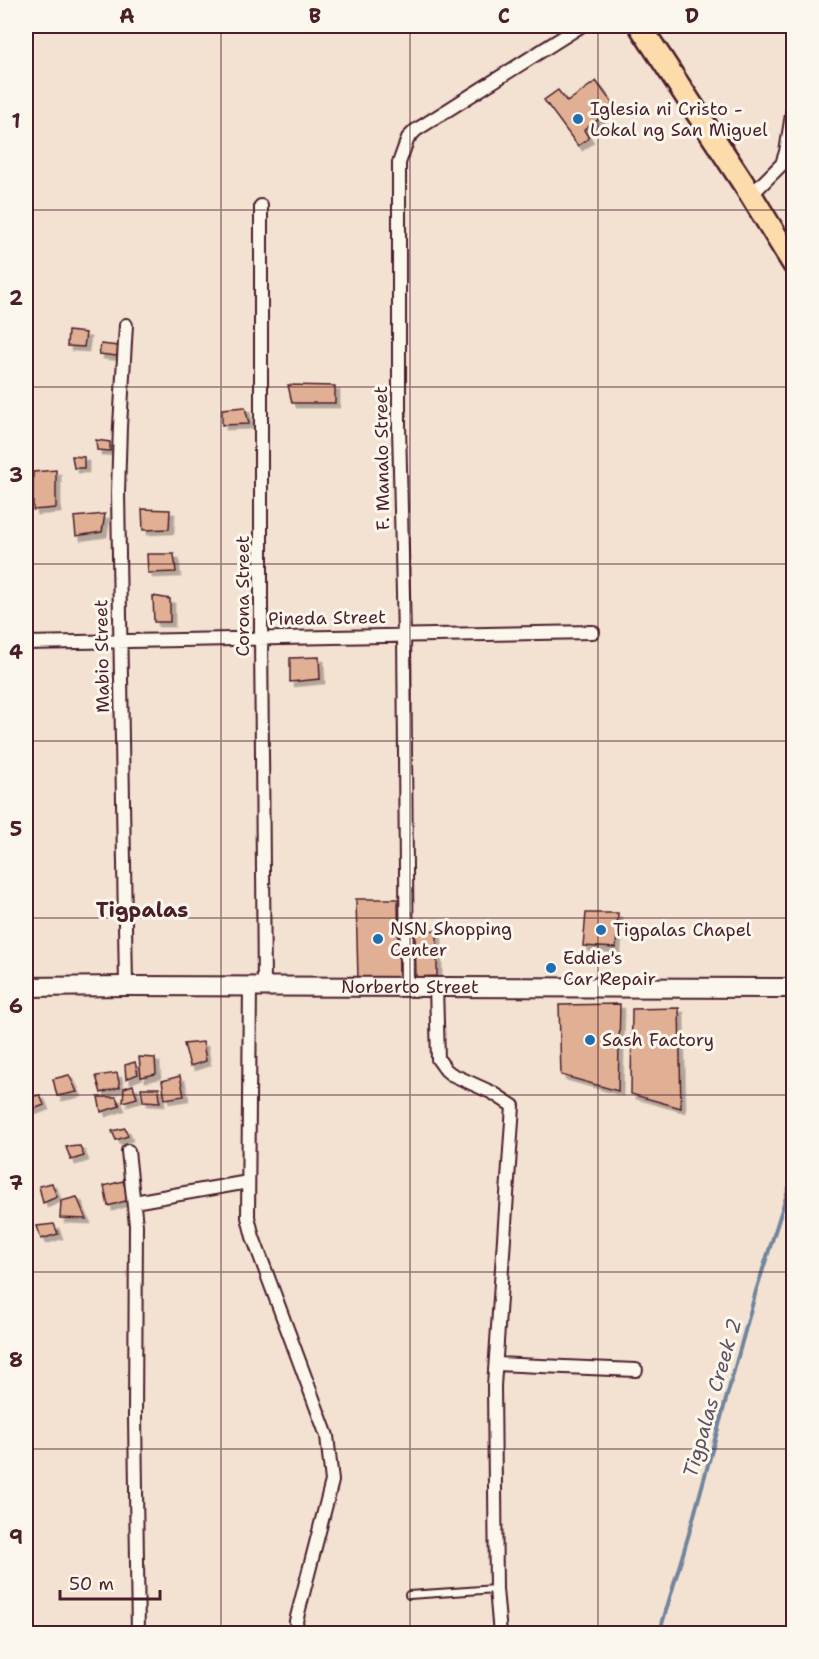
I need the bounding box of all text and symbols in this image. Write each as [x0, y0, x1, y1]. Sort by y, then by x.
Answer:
text: A [119, 3, 135, 29]
text: B [309, 3, 321, 29]
text: C [498, 3, 510, 29]
text: D [685, 3, 699, 29]
place label: Iglesia ni Cristo - Lokal ng San Miguel [590, 97, 768, 142]
text: 1 [11, 108, 21, 134]
marker: Iglesia ni Cristo - Lokal ng San Miguel [571, 112, 585, 126]
text: 2 [9, 285, 23, 311]
street label: F. Manalo Street [369, 385, 395, 530]
text: 3 [9, 462, 23, 488]
street label: Corona Street [231, 535, 255, 657]
street label: Mabio Street [89, 599, 115, 713]
street label: Pineda Street [268, 605, 386, 631]
text: 4 [9, 639, 23, 665]
text: 5 [10, 816, 22, 842]
district label: Tigpalas [96, 896, 188, 924]
place label: NSN Shopping Center [390, 917, 512, 962]
place label: Tigpalas Chapel [613, 918, 752, 942]
marker: Tigpalas Chapel [594, 923, 608, 937]
marker: NSN Shopping Center [371, 932, 385, 946]
place label: Eddie's Car Repair [563, 946, 656, 991]
marker: Eddie's Car Repair [544, 961, 558, 975]
street label: Norberto Street [341, 975, 479, 999]
text: 6 [9, 993, 23, 1019]
place label: Sash Factory [602, 1028, 714, 1052]
marker: Sash Factory [583, 1033, 597, 1047]
text: 7 [9, 1170, 23, 1196]
water label: Tigpalas Creek 2 [677, 1316, 747, 1480]
text: 8 [9, 1347, 23, 1373]
text: 9 [9, 1524, 23, 1550]
scale bar [60, 1563, 160, 1601]
text: 50 m [69, 1572, 114, 1596]

